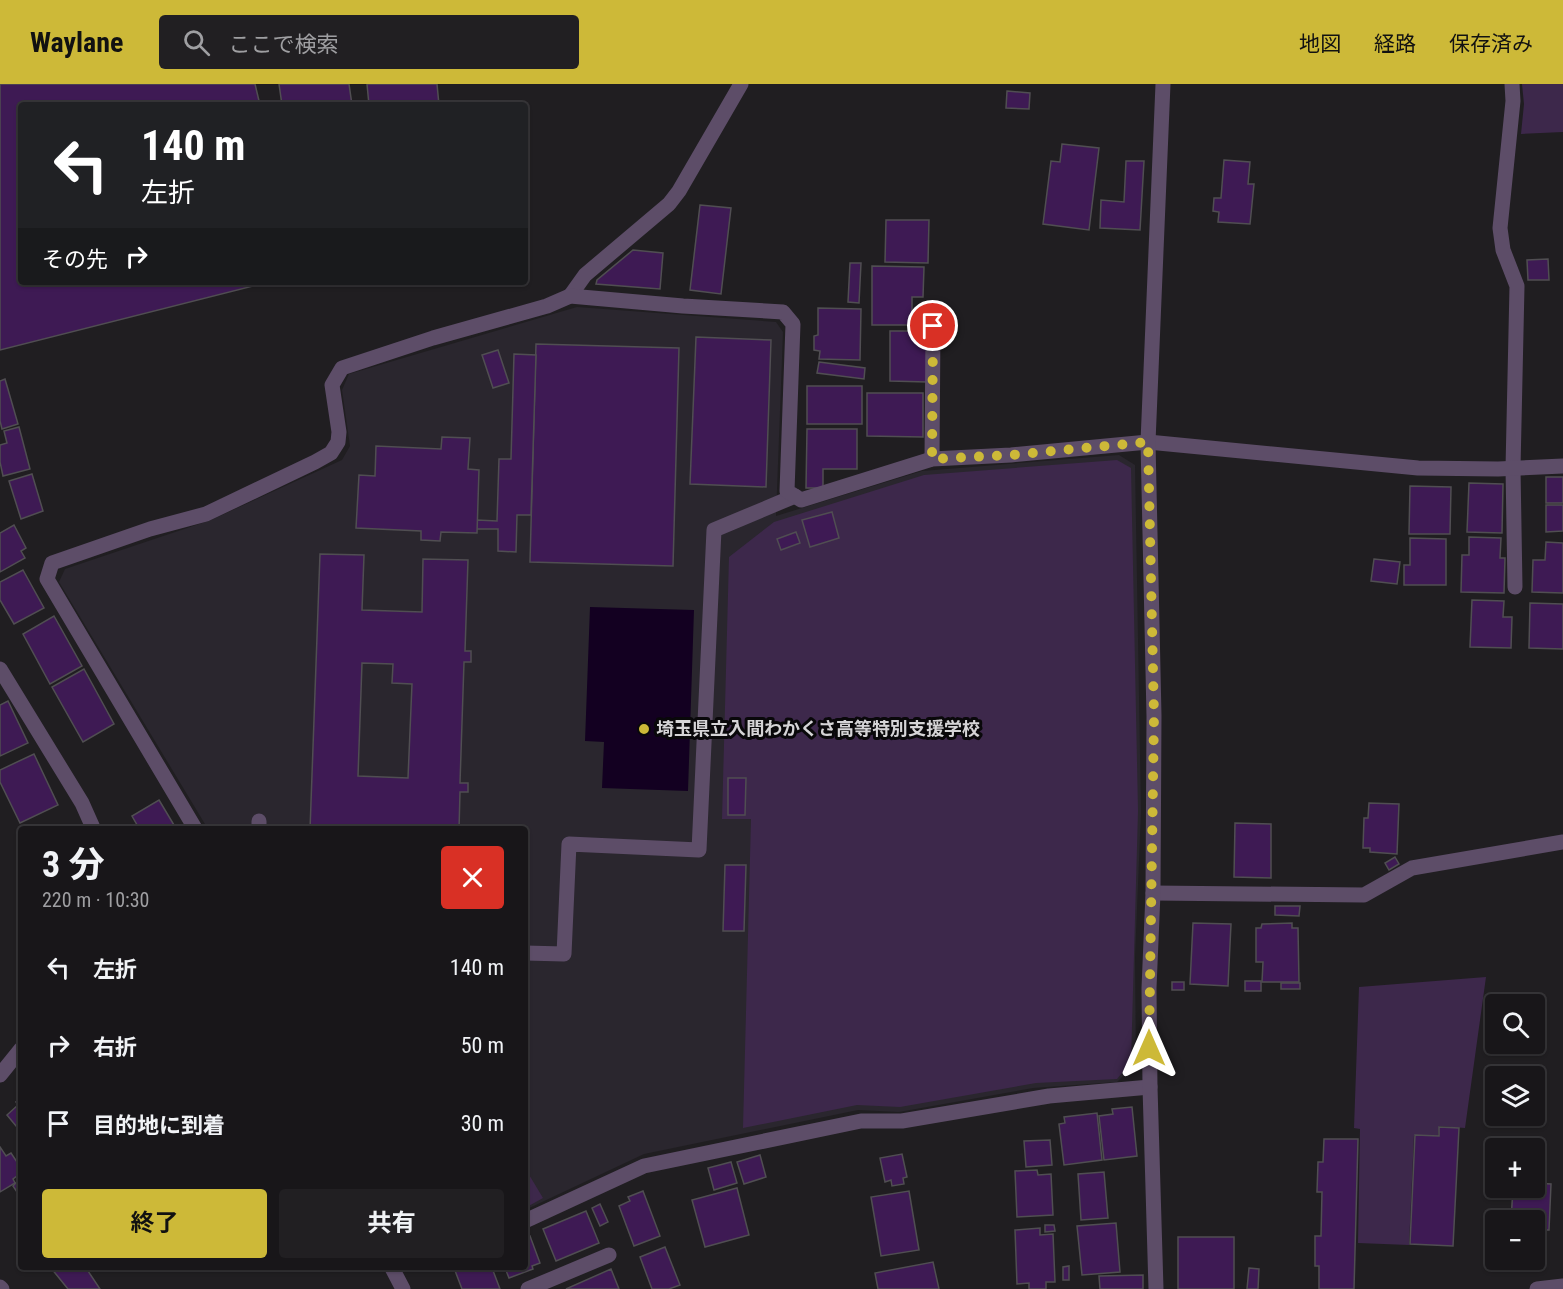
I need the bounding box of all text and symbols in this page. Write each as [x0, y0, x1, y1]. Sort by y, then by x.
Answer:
search box [159, 15, 579, 69]
text: Waylane [30, 26, 123, 59]
icon: search [180, 26, 213, 59]
text: ここで検索 [228, 32, 338, 57]
text: 地図 [1299, 32, 1341, 56]
text: 経路 [1374, 32, 1416, 56]
text: 保存済み [1449, 32, 1533, 56]
text: 140 m [141, 121, 246, 170]
icon: left [42, 126, 120, 204]
text: 左折 [141, 177, 195, 209]
icon: right [120, 240, 153, 273]
text: その先 [42, 247, 108, 272]
pin [907, 300, 958, 351]
icon: arrive [916, 309, 949, 342]
place label: 埼玉県立入間わかくさ高等特別支援学校 [656, 718, 980, 739]
marker: 埼玉県立入間わかくさ高等特別支援学校 [637, 722, 651, 736]
text: 3 分 [42, 844, 105, 886]
button: close [441, 846, 504, 909]
text: 220 m · 10:30 [42, 888, 149, 912]
icon: left [42, 951, 75, 984]
text: 140 m [450, 955, 504, 980]
text: 左折 [93, 957, 137, 982]
map controls [1485, 994, 1545, 1270]
button: search [1485, 994, 1545, 1054]
position arrow [1117, 1016, 1181, 1080]
icon: right [42, 1029, 75, 1062]
text: 50 m [461, 1033, 504, 1058]
text: 右折 [93, 1035, 137, 1060]
button: layers [1485, 1066, 1545, 1126]
icon: arrive [42, 1107, 75, 1140]
text: 30 m [461, 1111, 504, 1136]
text: 目的地に到着 [93, 1113, 225, 1138]
button: + [1485, 1138, 1545, 1198]
button: 終了 [42, 1189, 267, 1258]
button: 共有 [279, 1189, 504, 1258]
button: − [1485, 1210, 1545, 1270]

